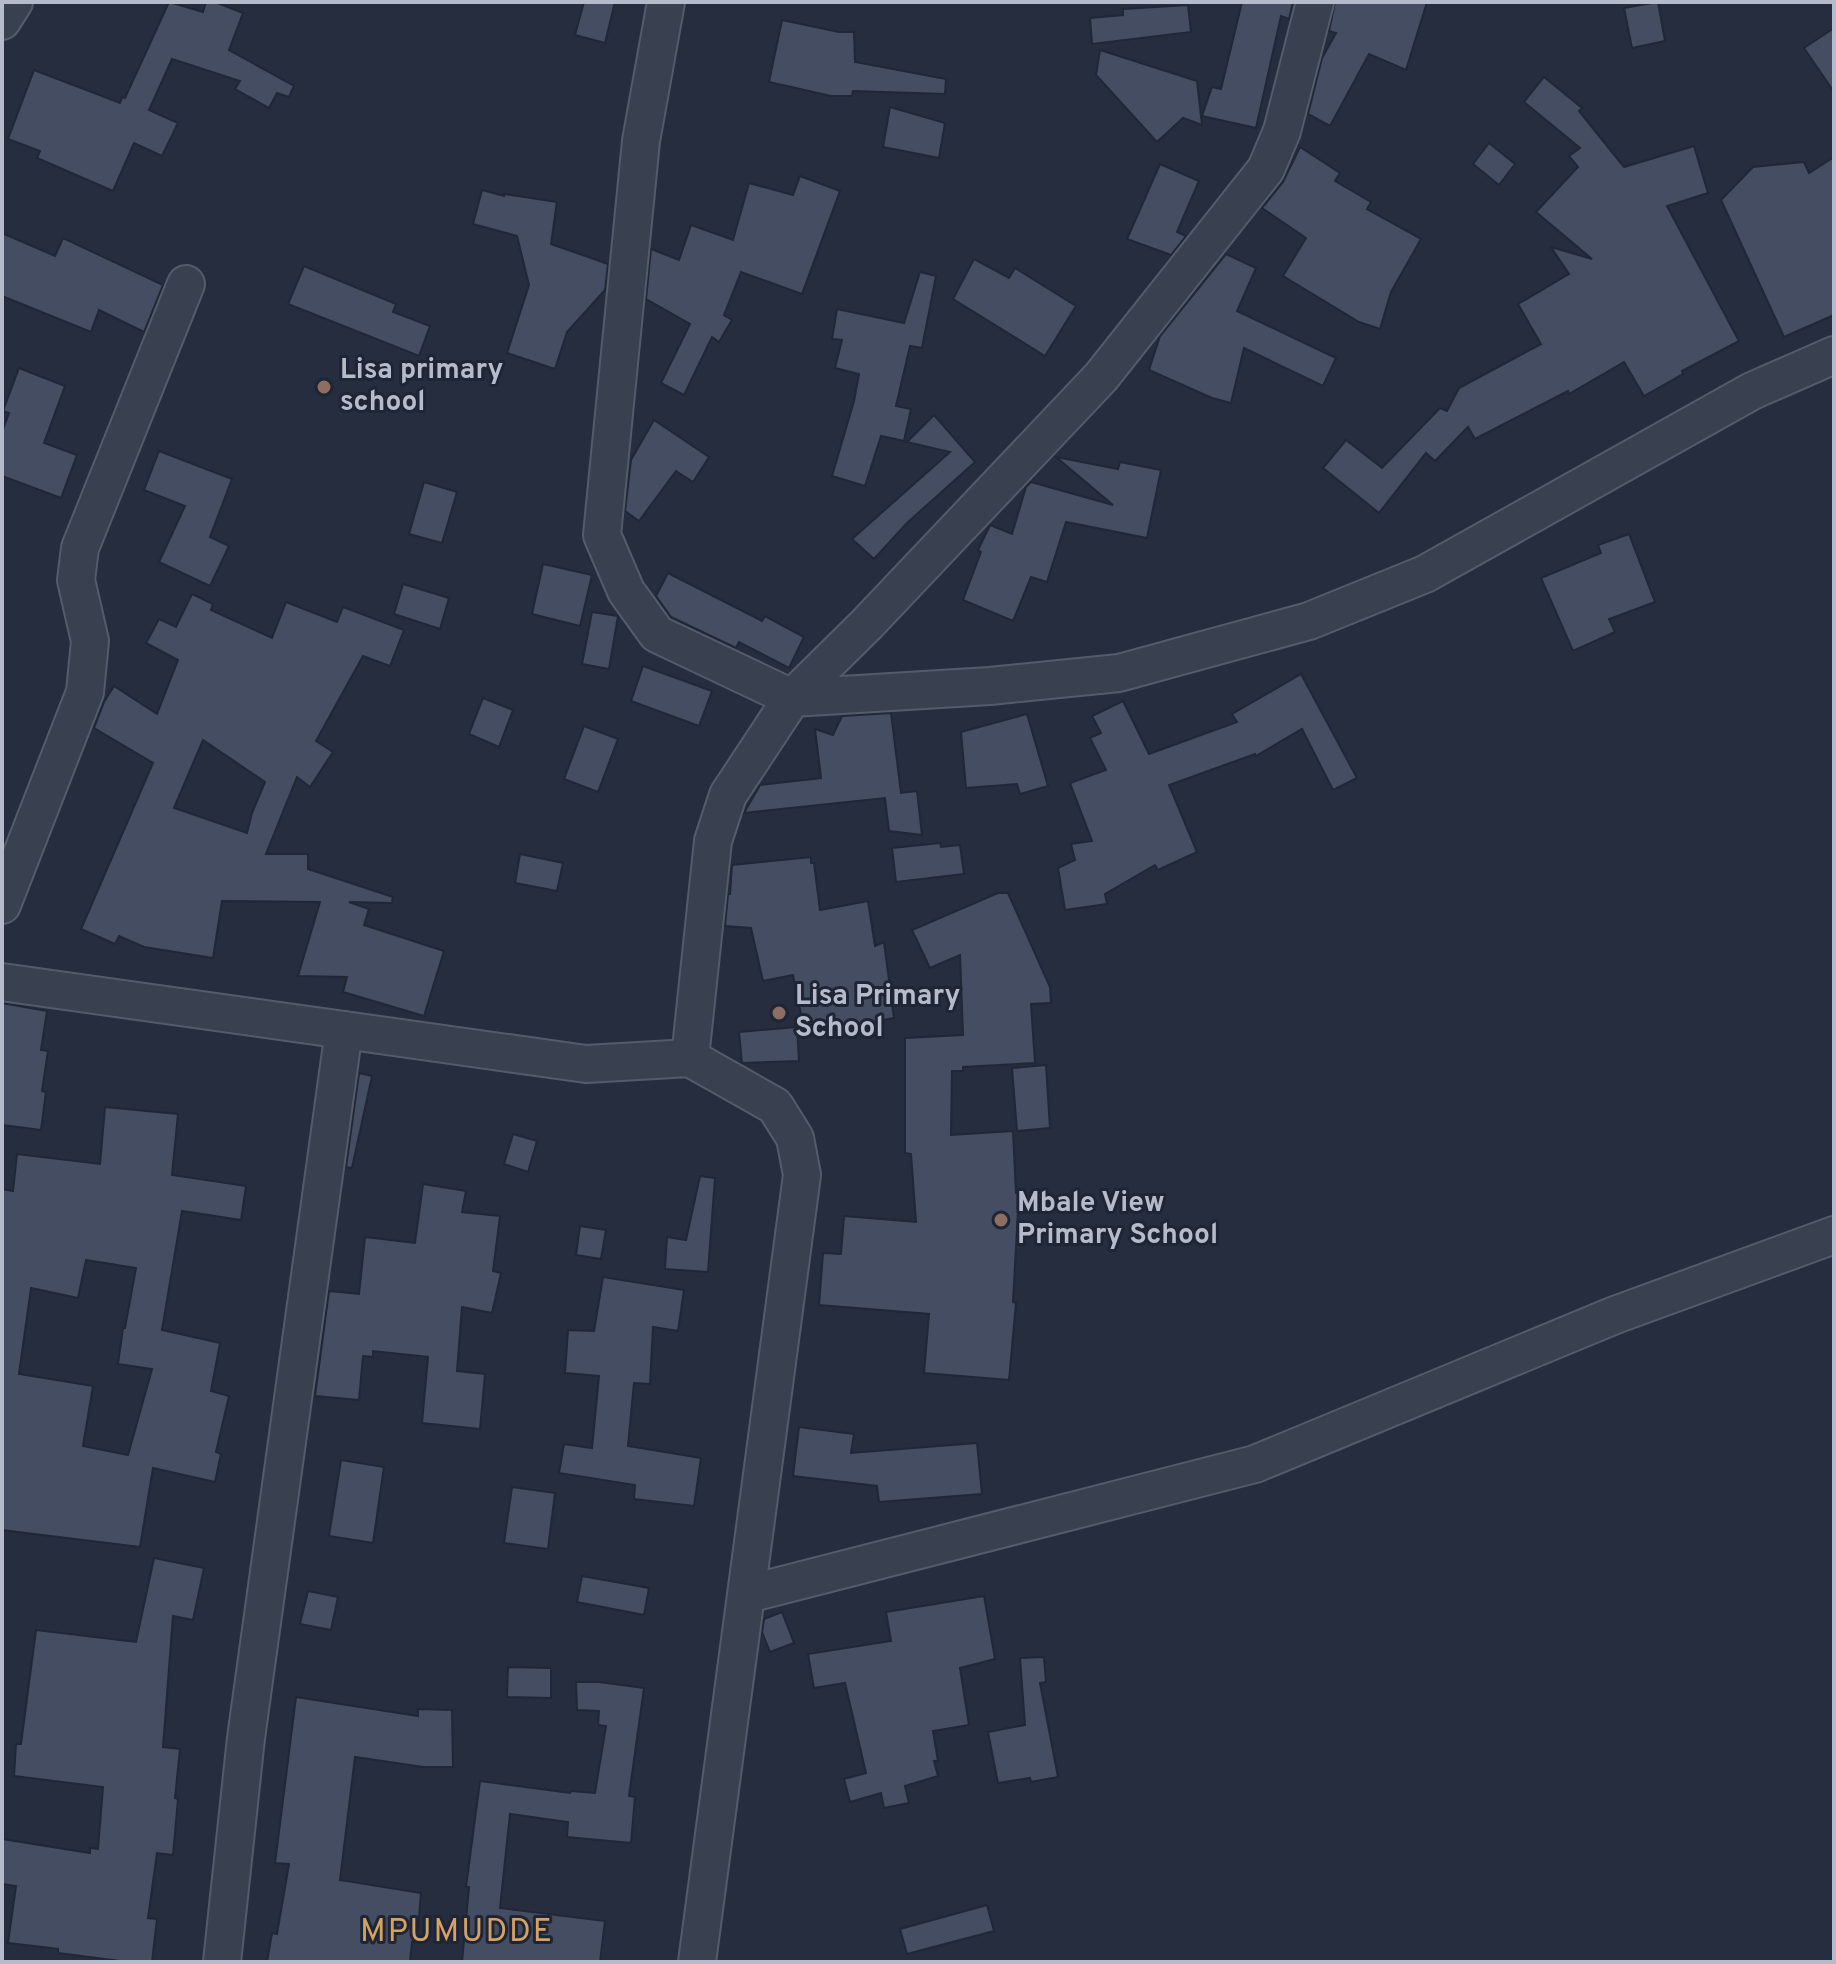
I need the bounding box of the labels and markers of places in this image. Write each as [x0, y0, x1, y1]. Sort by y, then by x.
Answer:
place label: Lisa primary school [340, 353, 503, 421]
marker: Lisa primary school [315, 378, 333, 396]
place label: Lisa Primary School [795, 979, 960, 1047]
marker: Lisa Primary School [770, 1004, 788, 1022]
place label: Mbale View Primary School [1017, 1186, 1218, 1254]
marker: Mbale View Primary School [992, 1211, 1010, 1229]

